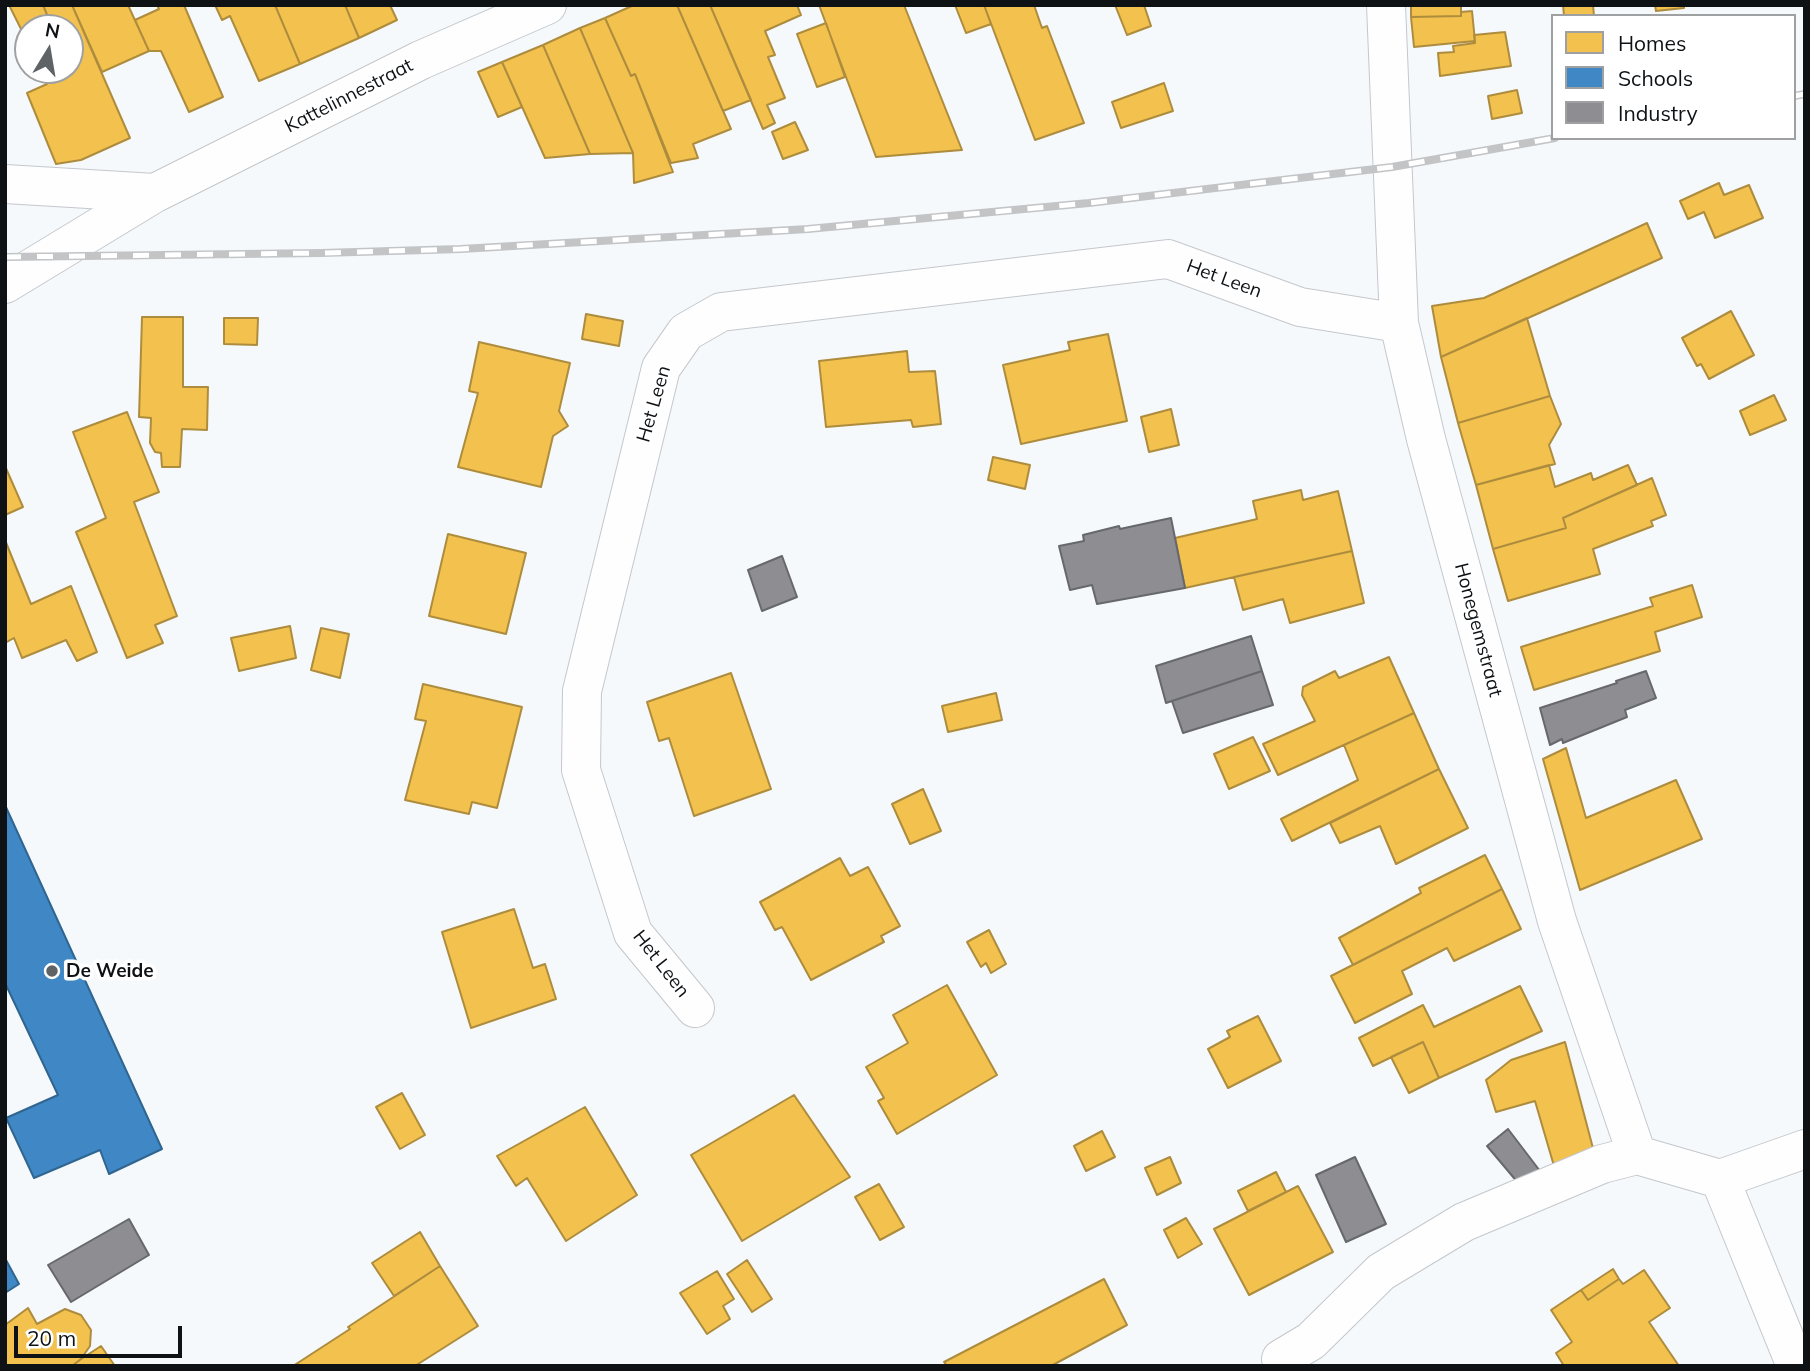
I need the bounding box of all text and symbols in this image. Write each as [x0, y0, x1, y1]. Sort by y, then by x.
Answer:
north arrow [14, 14, 84, 84]
legend [1551, 14, 1796, 140]
text: N [43, 17, 62, 43]
text: Homes [1618, 30, 1686, 56]
street label: Kattelinnestraat [281, 54, 417, 138]
text: Schools [1618, 65, 1693, 91]
text: Industry [1618, 100, 1698, 126]
street label: Het Leen [1183, 255, 1265, 303]
street label: Het Leen [632, 363, 676, 445]
street label: Honegemstraat [1449, 561, 1507, 699]
street label: Het Leen [628, 926, 694, 1002]
place label: De Weide [66, 960, 154, 982]
marker: De Weide [44, 963, 60, 979]
scale bar [18, 1312, 186, 1356]
text: 20 m [27, 1325, 76, 1351]

